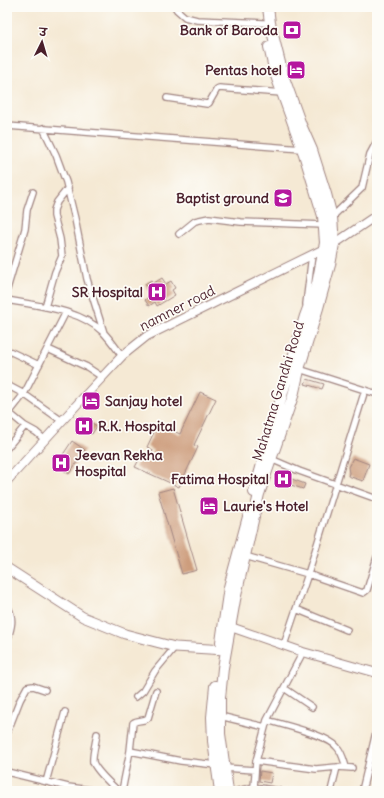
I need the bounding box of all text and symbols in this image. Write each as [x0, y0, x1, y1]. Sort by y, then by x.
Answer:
bank icon: Bank of Baroda [281, 19, 303, 41]
place label: Bank of Baroda [180, 21, 278, 39]
north arrow [22, 22, 62, 62]
text: उ [38, 25, 49, 39]
hotel icon: Pentas hotel [285, 59, 307, 81]
place label: Pentas hotel [205, 61, 282, 79]
school or university icon: Baptist ground [272, 187, 294, 209]
place label: Baptist ground [176, 189, 270, 207]
street label: namner road [136, 281, 218, 335]
hospital icon: SR Hospital [146, 281, 168, 303]
place label: SR Hospital [72, 283, 143, 301]
street label: Mahatma Gandhi Road [248, 319, 308, 463]
hotel icon: Sanjay hotel [80, 390, 102, 412]
place label: Sanjay hotel [105, 392, 182, 410]
hospital icon: R.K. Hospital [73, 415, 95, 437]
place label: R.K. Hospital [98, 417, 176, 435]
place label: Jeevan Rekha Hospital [75, 446, 163, 480]
hospital icon: Jeevan Rekha Hospital [50, 452, 72, 474]
hospital icon: Fatima Hospital [272, 468, 294, 490]
place label: Fatima Hospital [171, 470, 269, 488]
hotel icon: Laurie's Hotel [198, 495, 220, 517]
place label: Laurie's Hotel [223, 497, 308, 515]

